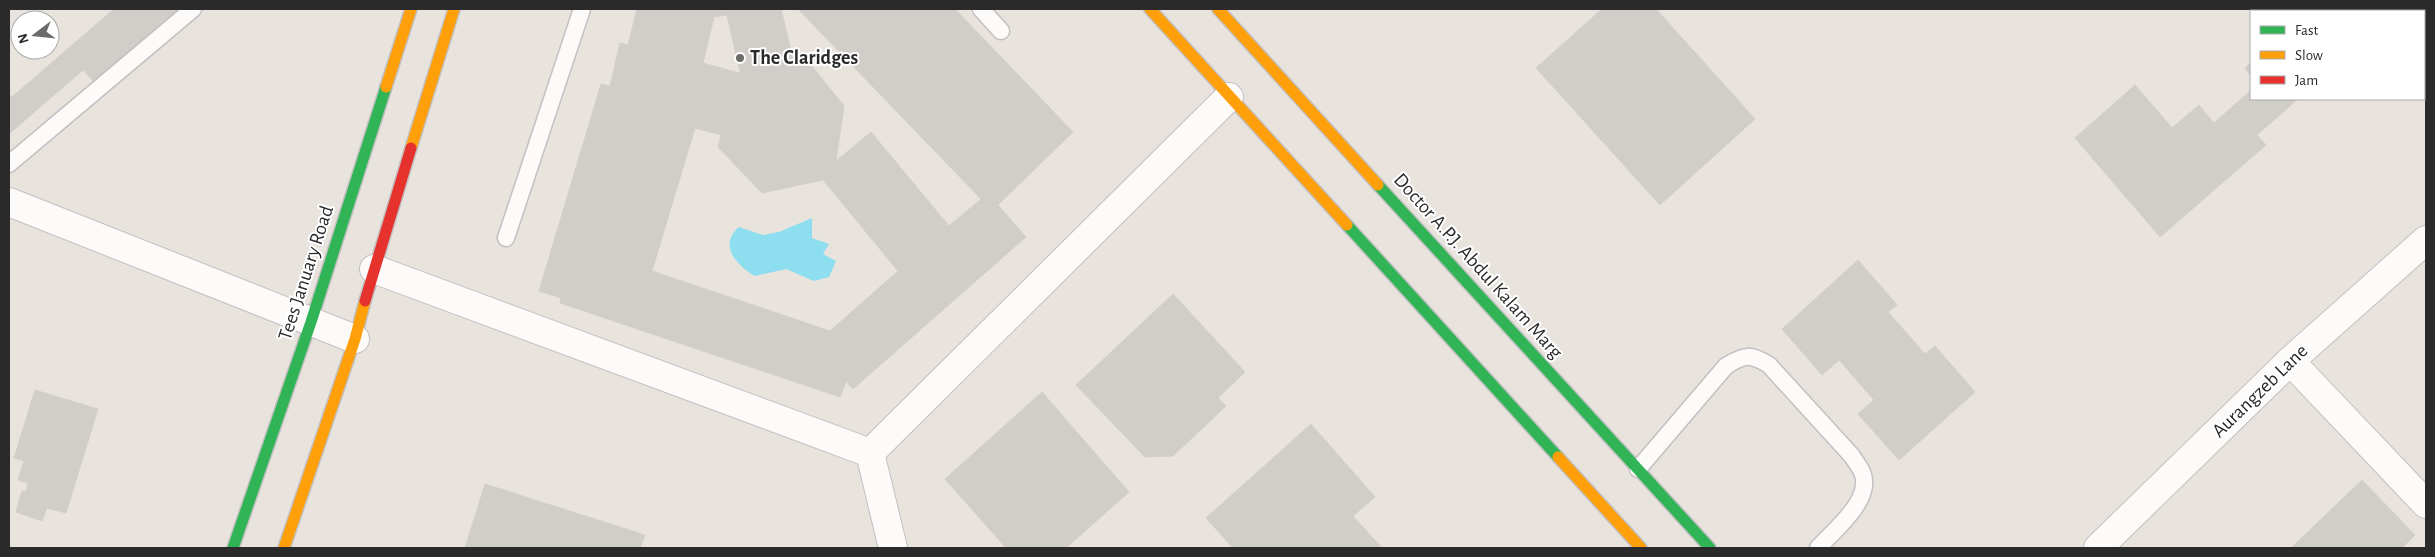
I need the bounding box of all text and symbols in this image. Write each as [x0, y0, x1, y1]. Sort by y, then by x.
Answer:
north arrow [10, 10, 60, 60]
legend [2250, 10, 2425, 100]
text: Fast [2295, 23, 2319, 38]
text: N [15, 32, 32, 45]
place label: The Claridges [750, 48, 858, 68]
text: Slow [2295, 48, 2323, 63]
marker: The Claridges [734, 52, 746, 64]
text: Jam [2295, 73, 2318, 88]
street label: Doctor A.P.J. Abdul Kalam Marg [1390, 170, 1566, 363]
street label: Tees January Road [275, 203, 337, 343]
street label: Aurangzeb Lane [2208, 341, 2312, 441]

